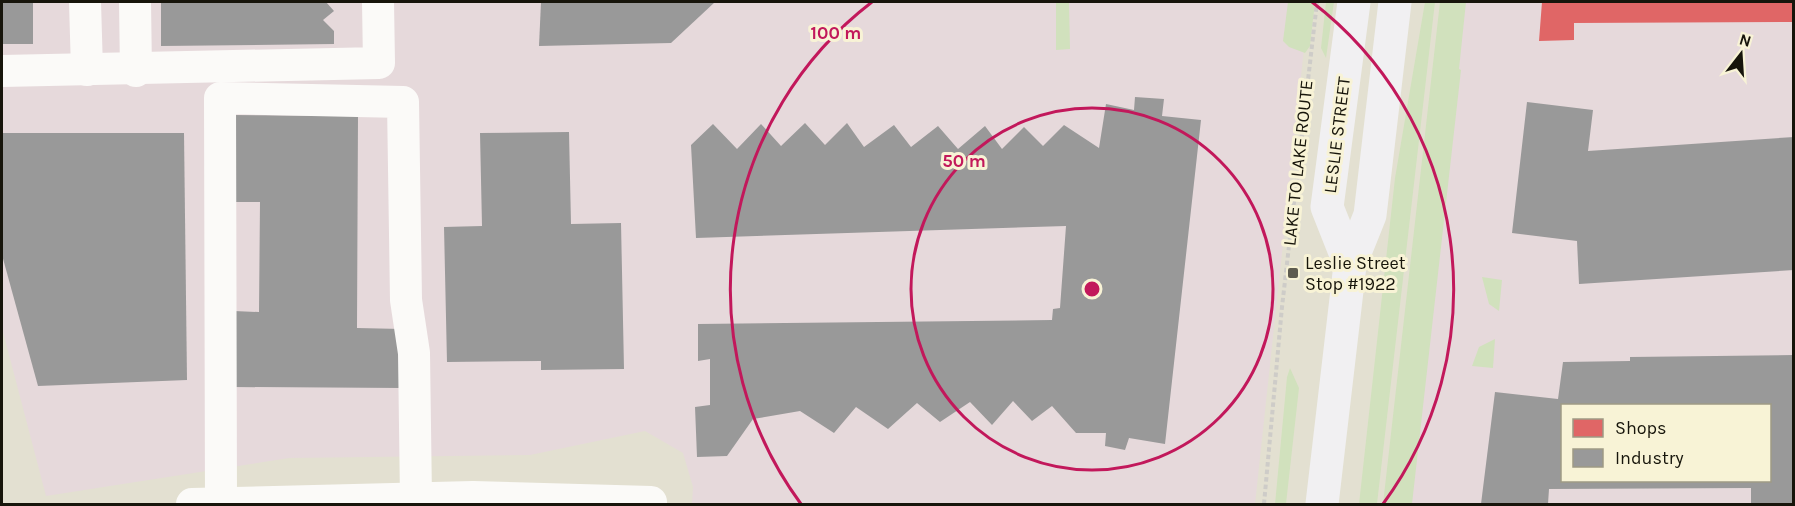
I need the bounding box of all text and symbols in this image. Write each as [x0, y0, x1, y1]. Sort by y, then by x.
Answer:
text: 100 m [811, 22, 861, 44]
north arrow [1711, 24, 1771, 84]
text: N [1737, 29, 1754, 51]
street label: LESLIE STREET [1319, 75, 1355, 195]
street label: LAKE TO LAKE ROUTE [1278, 79, 1318, 247]
text: 50 m [942, 150, 986, 172]
place label: Leslie Street Stop #1922 [1305, 252, 1406, 295]
marker: Leslie Street Stop #1922 [1286, 266, 1300, 280]
centre of rings [1082, 279, 1102, 299]
legend [1561, 404, 1771, 482]
text: Shops [1615, 417, 1667, 439]
text: Industry [1615, 447, 1684, 469]

